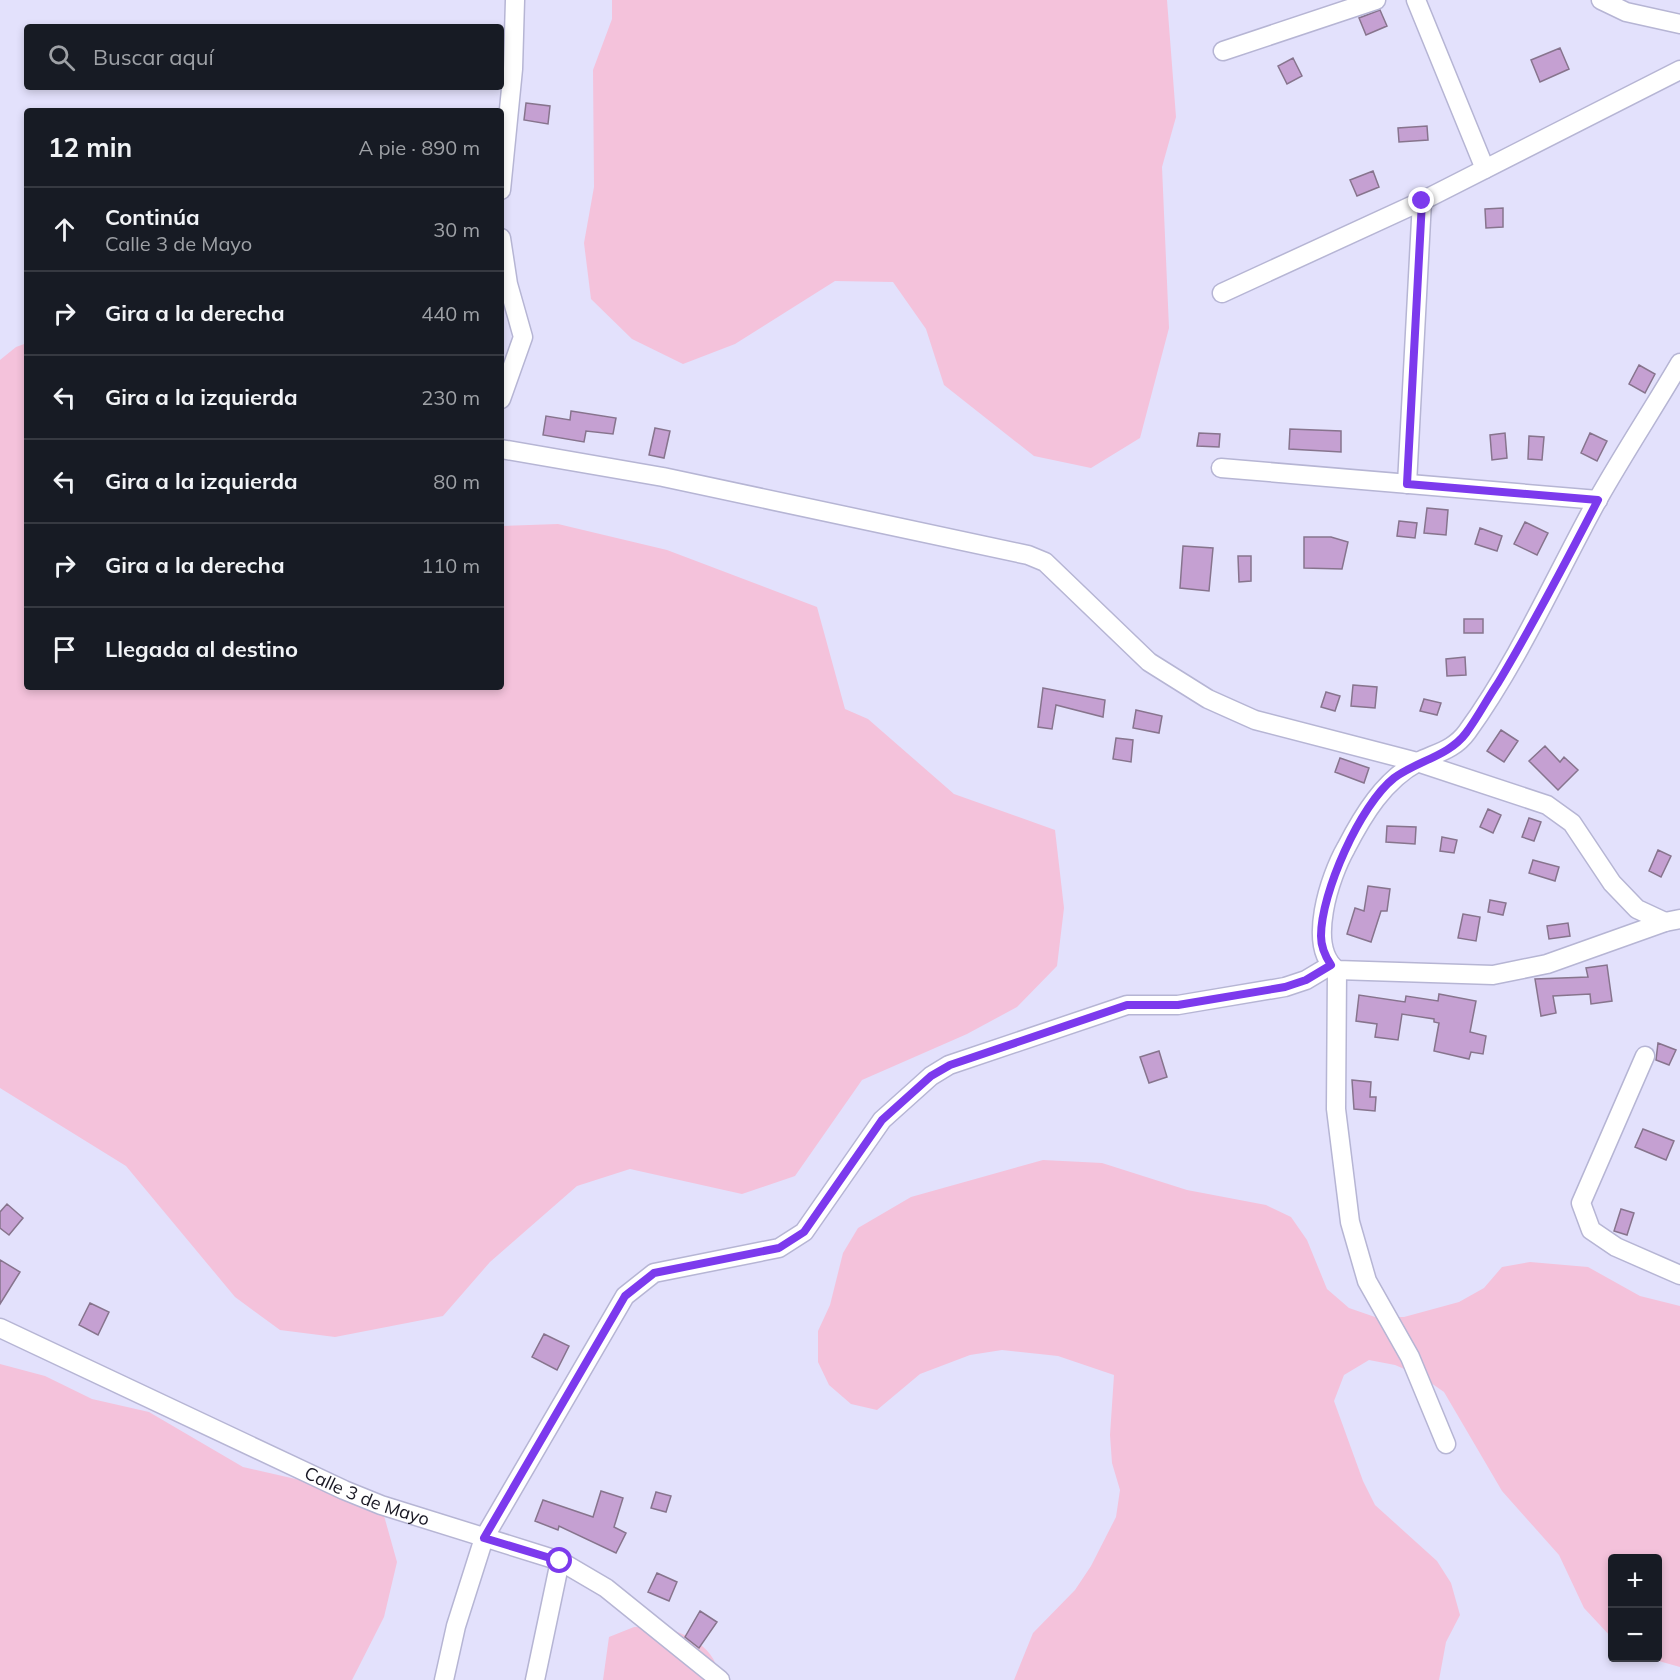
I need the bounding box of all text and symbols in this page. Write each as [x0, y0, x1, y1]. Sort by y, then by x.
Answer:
search box [24, 24, 504, 90]
icon: search [45, 41, 78, 74]
text: Buscar aquí [93, 43, 214, 71]
text: 12 min [48, 131, 132, 164]
text: A pie · 890 m [359, 135, 480, 160]
route end [1408, 187, 1434, 213]
text: Continúa [105, 203, 200, 231]
icon: ahead [48, 213, 81, 246]
text: 30 m [433, 217, 480, 242]
text: Calle 3 de Mayo [105, 231, 252, 256]
icon: right [48, 297, 81, 330]
text: Gira a la derecha [105, 299, 285, 327]
text: 440 m [421, 301, 480, 326]
icon: left [48, 381, 81, 414]
text: Gira a la izquierda [105, 383, 298, 411]
text: 230 m [421, 385, 480, 410]
icon: left [48, 465, 81, 498]
text: Gira a la izquierda [105, 467, 298, 495]
text: 80 m [433, 469, 480, 494]
icon: right [48, 549, 81, 582]
text: Gira a la derecha [105, 551, 285, 579]
text: 110 m [421, 553, 480, 578]
icon: arrive [48, 633, 81, 666]
text: Llegada al destino [105, 635, 298, 663]
street label: Calle 3 de Mayo [301, 1461, 432, 1530]
route start [546, 1547, 572, 1573]
map controls [1608, 1554, 1662, 1662]
button: + [1608, 1554, 1662, 1608]
button: − [1608, 1608, 1662, 1662]

